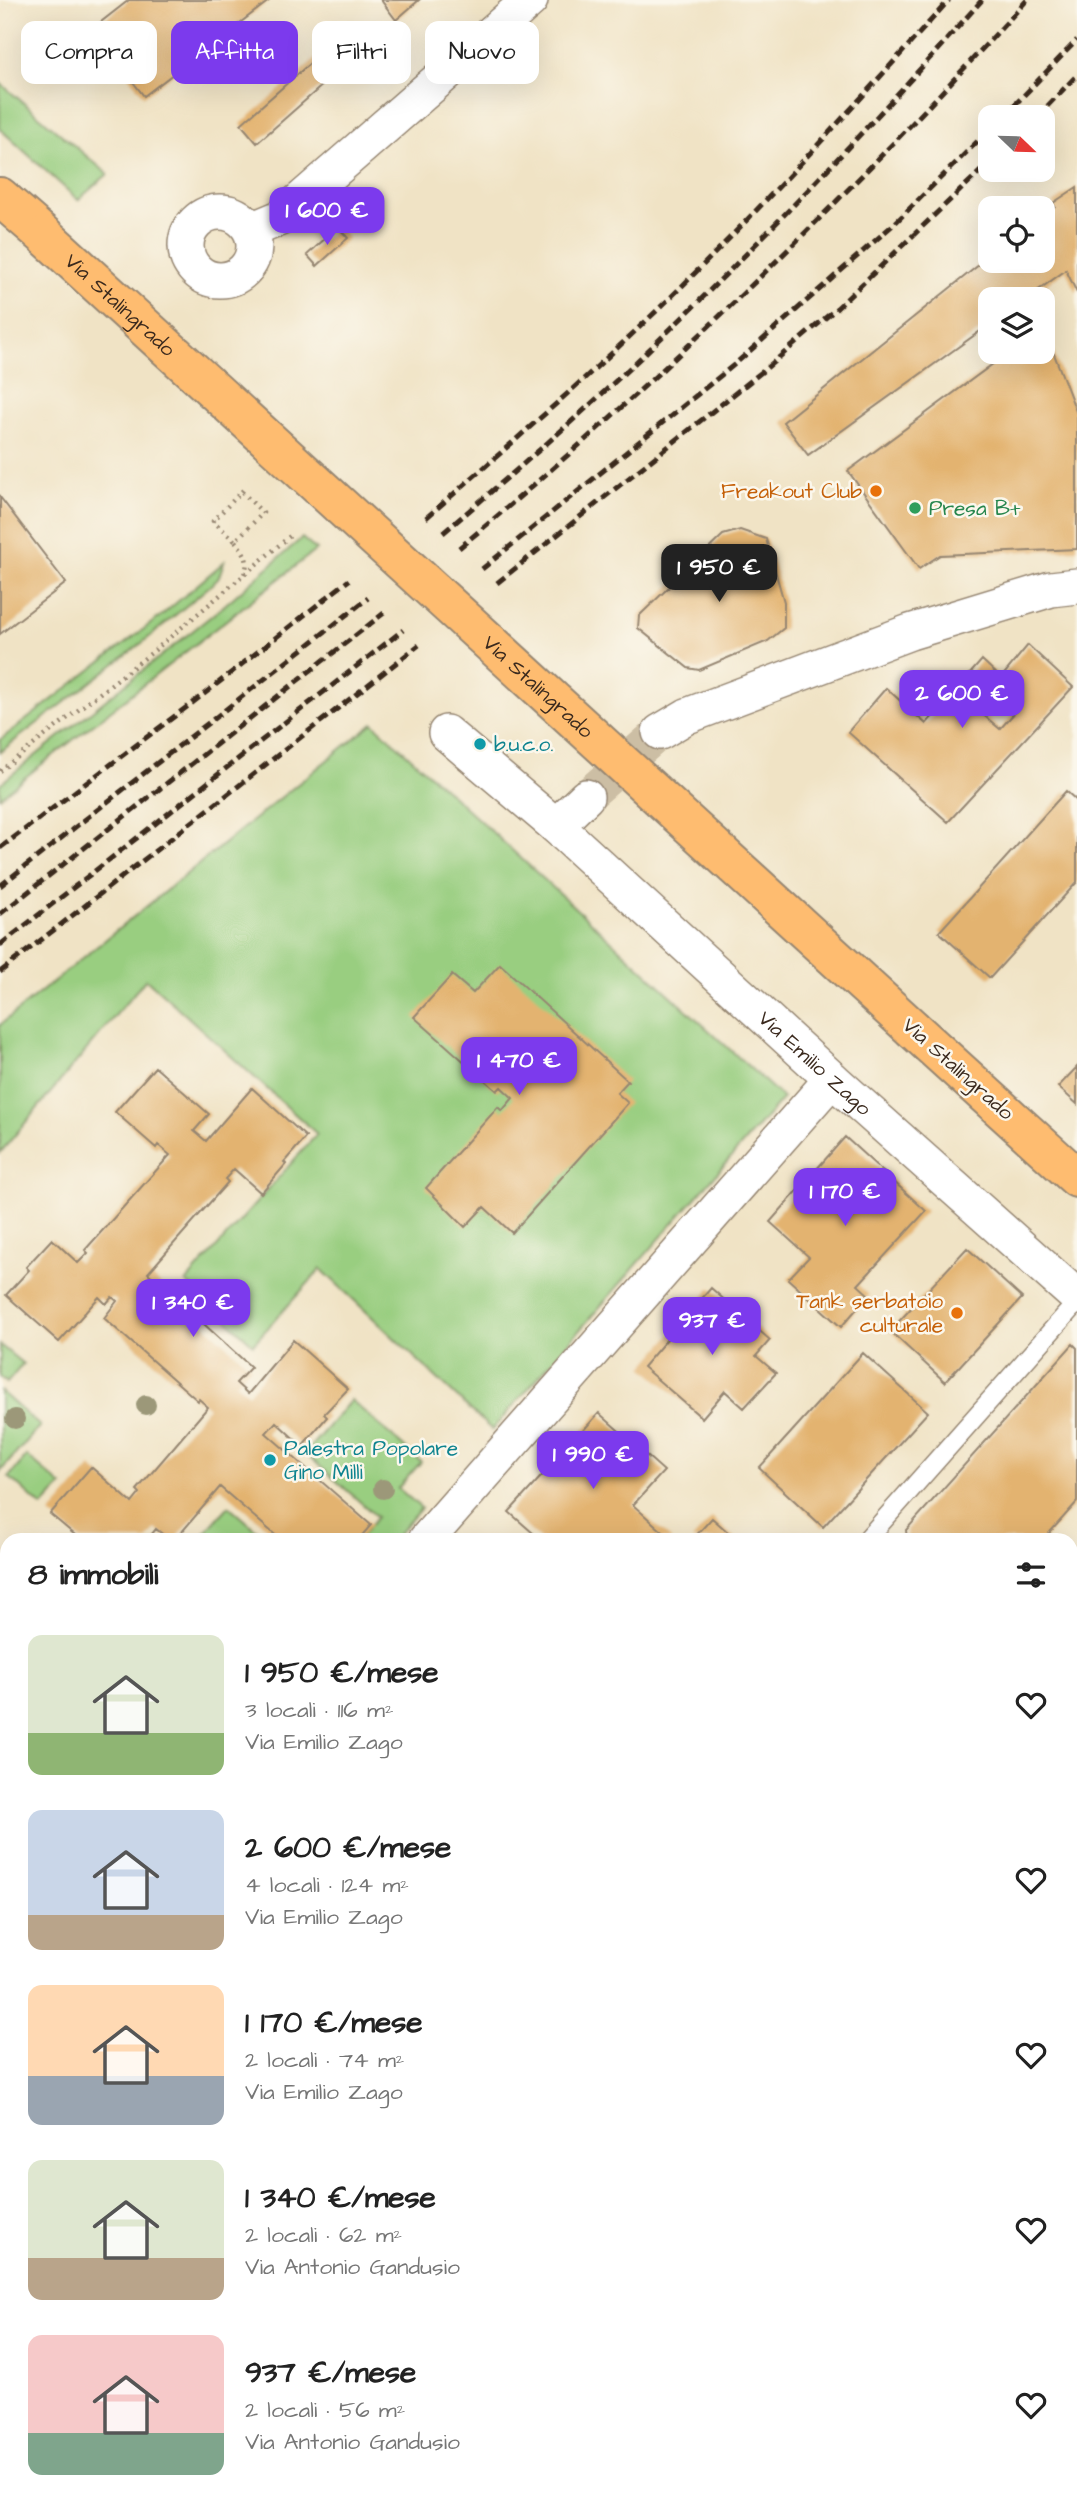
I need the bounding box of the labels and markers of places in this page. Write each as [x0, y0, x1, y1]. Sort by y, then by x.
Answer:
pin: 1 600 € [262, 188, 392, 247]
place label: Freakout Club [721, 477, 862, 506]
marker: Freakout Club [868, 483, 884, 499]
place label: Presa B+ [929, 494, 1021, 523]
marker: Presa B+ [907, 500, 923, 516]
pin: 1 950 € [654, 544, 784, 604]
pin: 2 600 € [897, 670, 1027, 730]
place label: b.u.c.o. [494, 730, 553, 759]
marker: b.u.c.o. [472, 736, 488, 752]
pin: 1 470 € [454, 1038, 584, 1097]
pin: 1 170 € [780, 1168, 910, 1228]
pin: 1 340 € [128, 1280, 258, 1339]
place label: Tank serbatoio culturale [796, 1287, 943, 1340]
pin: 937 € [663, 1298, 761, 1357]
marker: Tank serbatoio culturale [949, 1305, 965, 1321]
pin: 1 990 € [528, 1432, 658, 1491]
place label: Palestra Popolare Gino Milli [284, 1434, 458, 1487]
marker: Palestra Popolare Gino Milli [262, 1452, 278, 1468]

